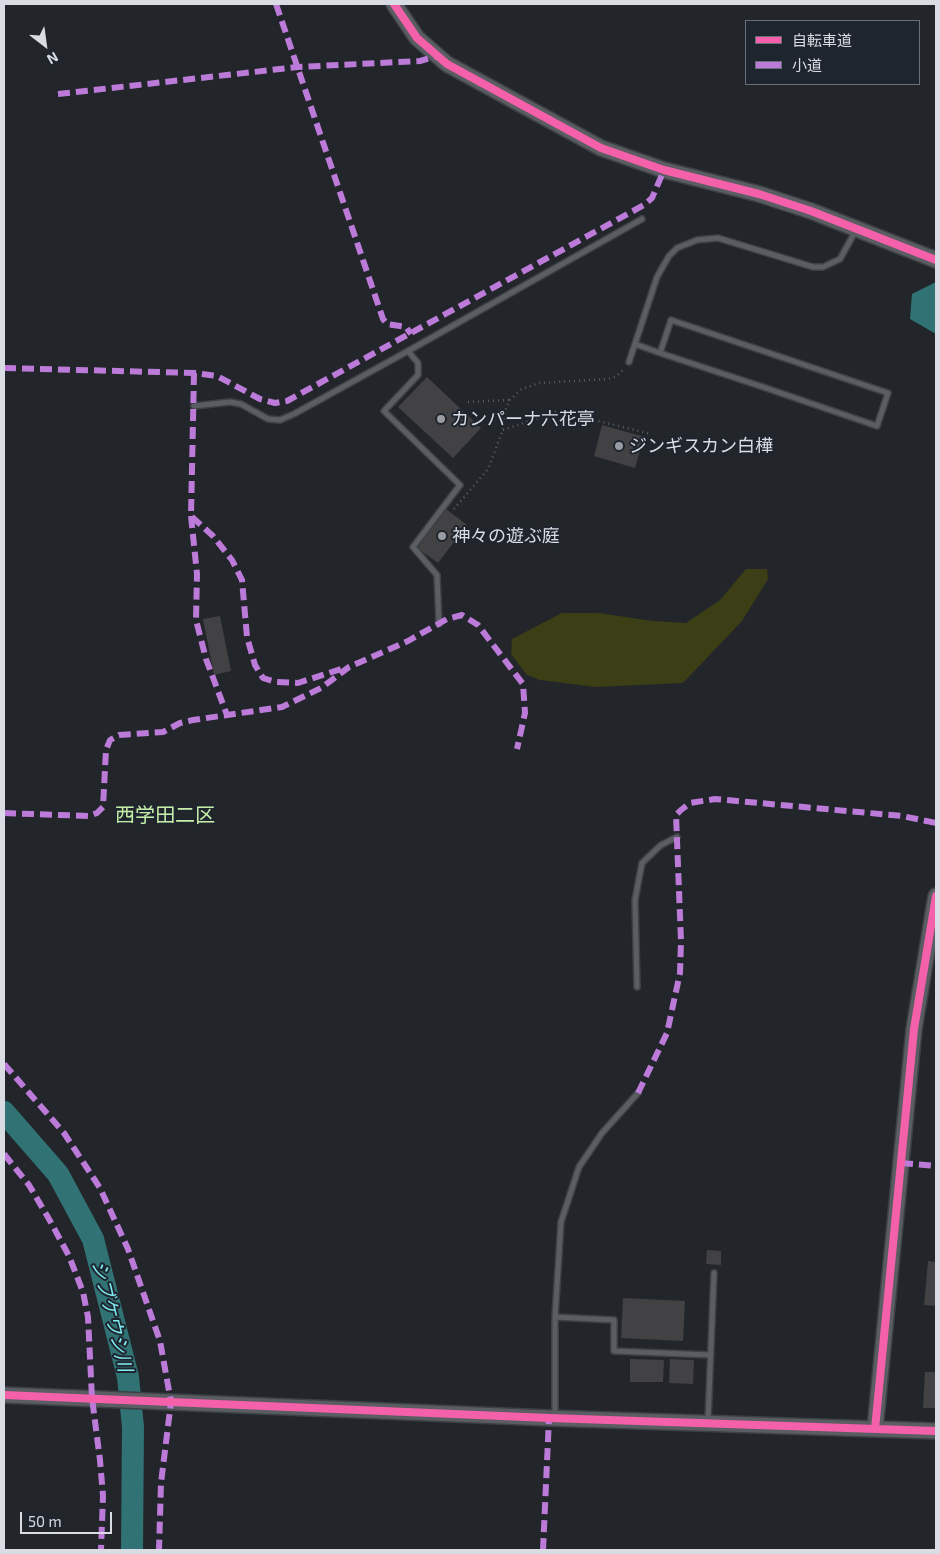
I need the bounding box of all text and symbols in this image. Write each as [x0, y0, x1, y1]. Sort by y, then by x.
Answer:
north arrow [20, 20, 70, 70]
legend [745, 20, 920, 85]
text: 自転車道 [792, 31, 852, 49]
text: N [44, 49, 61, 68]
text: 小道 [792, 56, 822, 74]
place label: カンパーナ六花亭 [451, 408, 595, 430]
marker: カンパーナ六花亭 [435, 413, 447, 425]
place label: ジンギスカン白樺 [629, 435, 773, 457]
marker: ジンギスカン白樺 [613, 440, 625, 452]
place label: 神々の遊ぶ庭 [452, 525, 560, 547]
marker: 神々の遊ぶ庭 [436, 530, 448, 542]
district label: 西学田二区 [115, 803, 215, 827]
water label: シブケウシ川 [87, 1258, 137, 1374]
scale bar [22, 1502, 115, 1534]
text: 50 m [28, 1512, 62, 1530]

